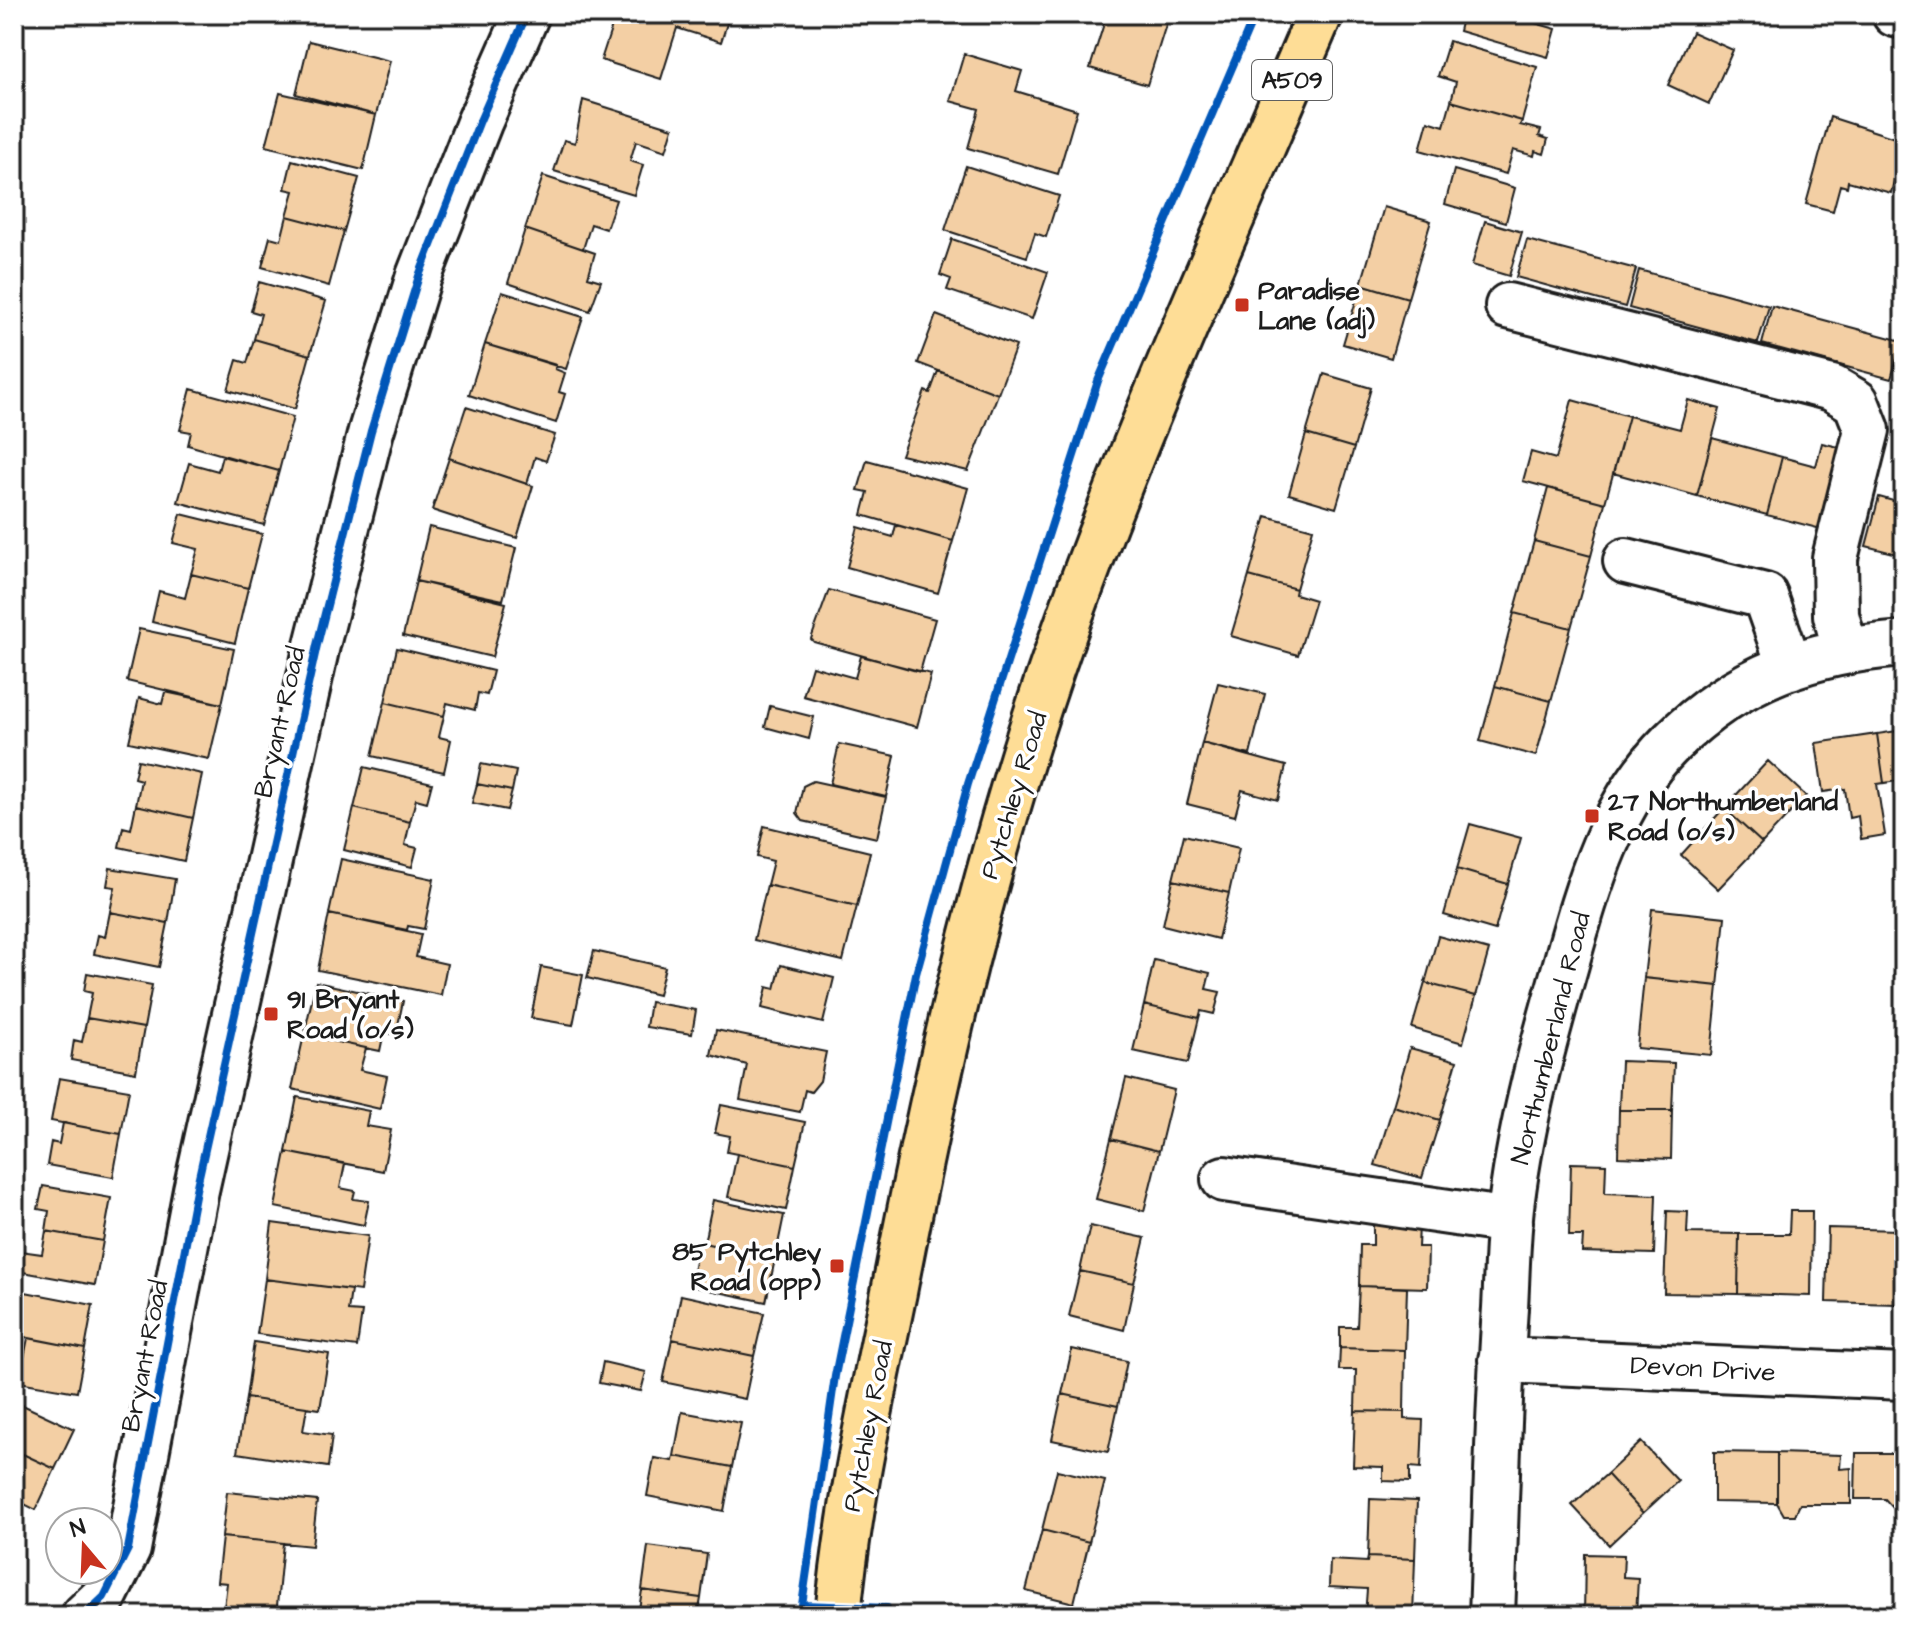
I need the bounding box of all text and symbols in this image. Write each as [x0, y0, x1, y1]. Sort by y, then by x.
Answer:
road number: A509 [1252, 60, 1332, 100]
place label: Paradise Lane (adj) [1258, 273, 1375, 339]
marker: Paradise Lane (adj) [1233, 296, 1251, 314]
street label: Bryant Road [245, 643, 317, 802]
street label: Pytchley Road [971, 707, 1058, 884]
place label: 27 Northumberland Road (o/s) [1607, 784, 1839, 850]
marker: 27 Northumberland Road (o/s) [1583, 807, 1601, 825]
street label: Northumberland Road [1502, 908, 1600, 1168]
place label: 91 Bryant Road (o/s) [287, 982, 414, 1048]
marker: 91 Bryant Road (o/s) [262, 1005, 280, 1023]
place label: 85 Pytchley Road (opp) [672, 1234, 822, 1300]
marker: 85 Pytchley Road (opp) [828, 1257, 846, 1275]
street label: Bryant Road [113, 1277, 179, 1436]
street label: Pytchley Road [834, 1338, 904, 1515]
street label: Devon Drive [1630, 1347, 1776, 1391]
north arrow [44, 1506, 124, 1586]
text: N [66, 1512, 90, 1545]

